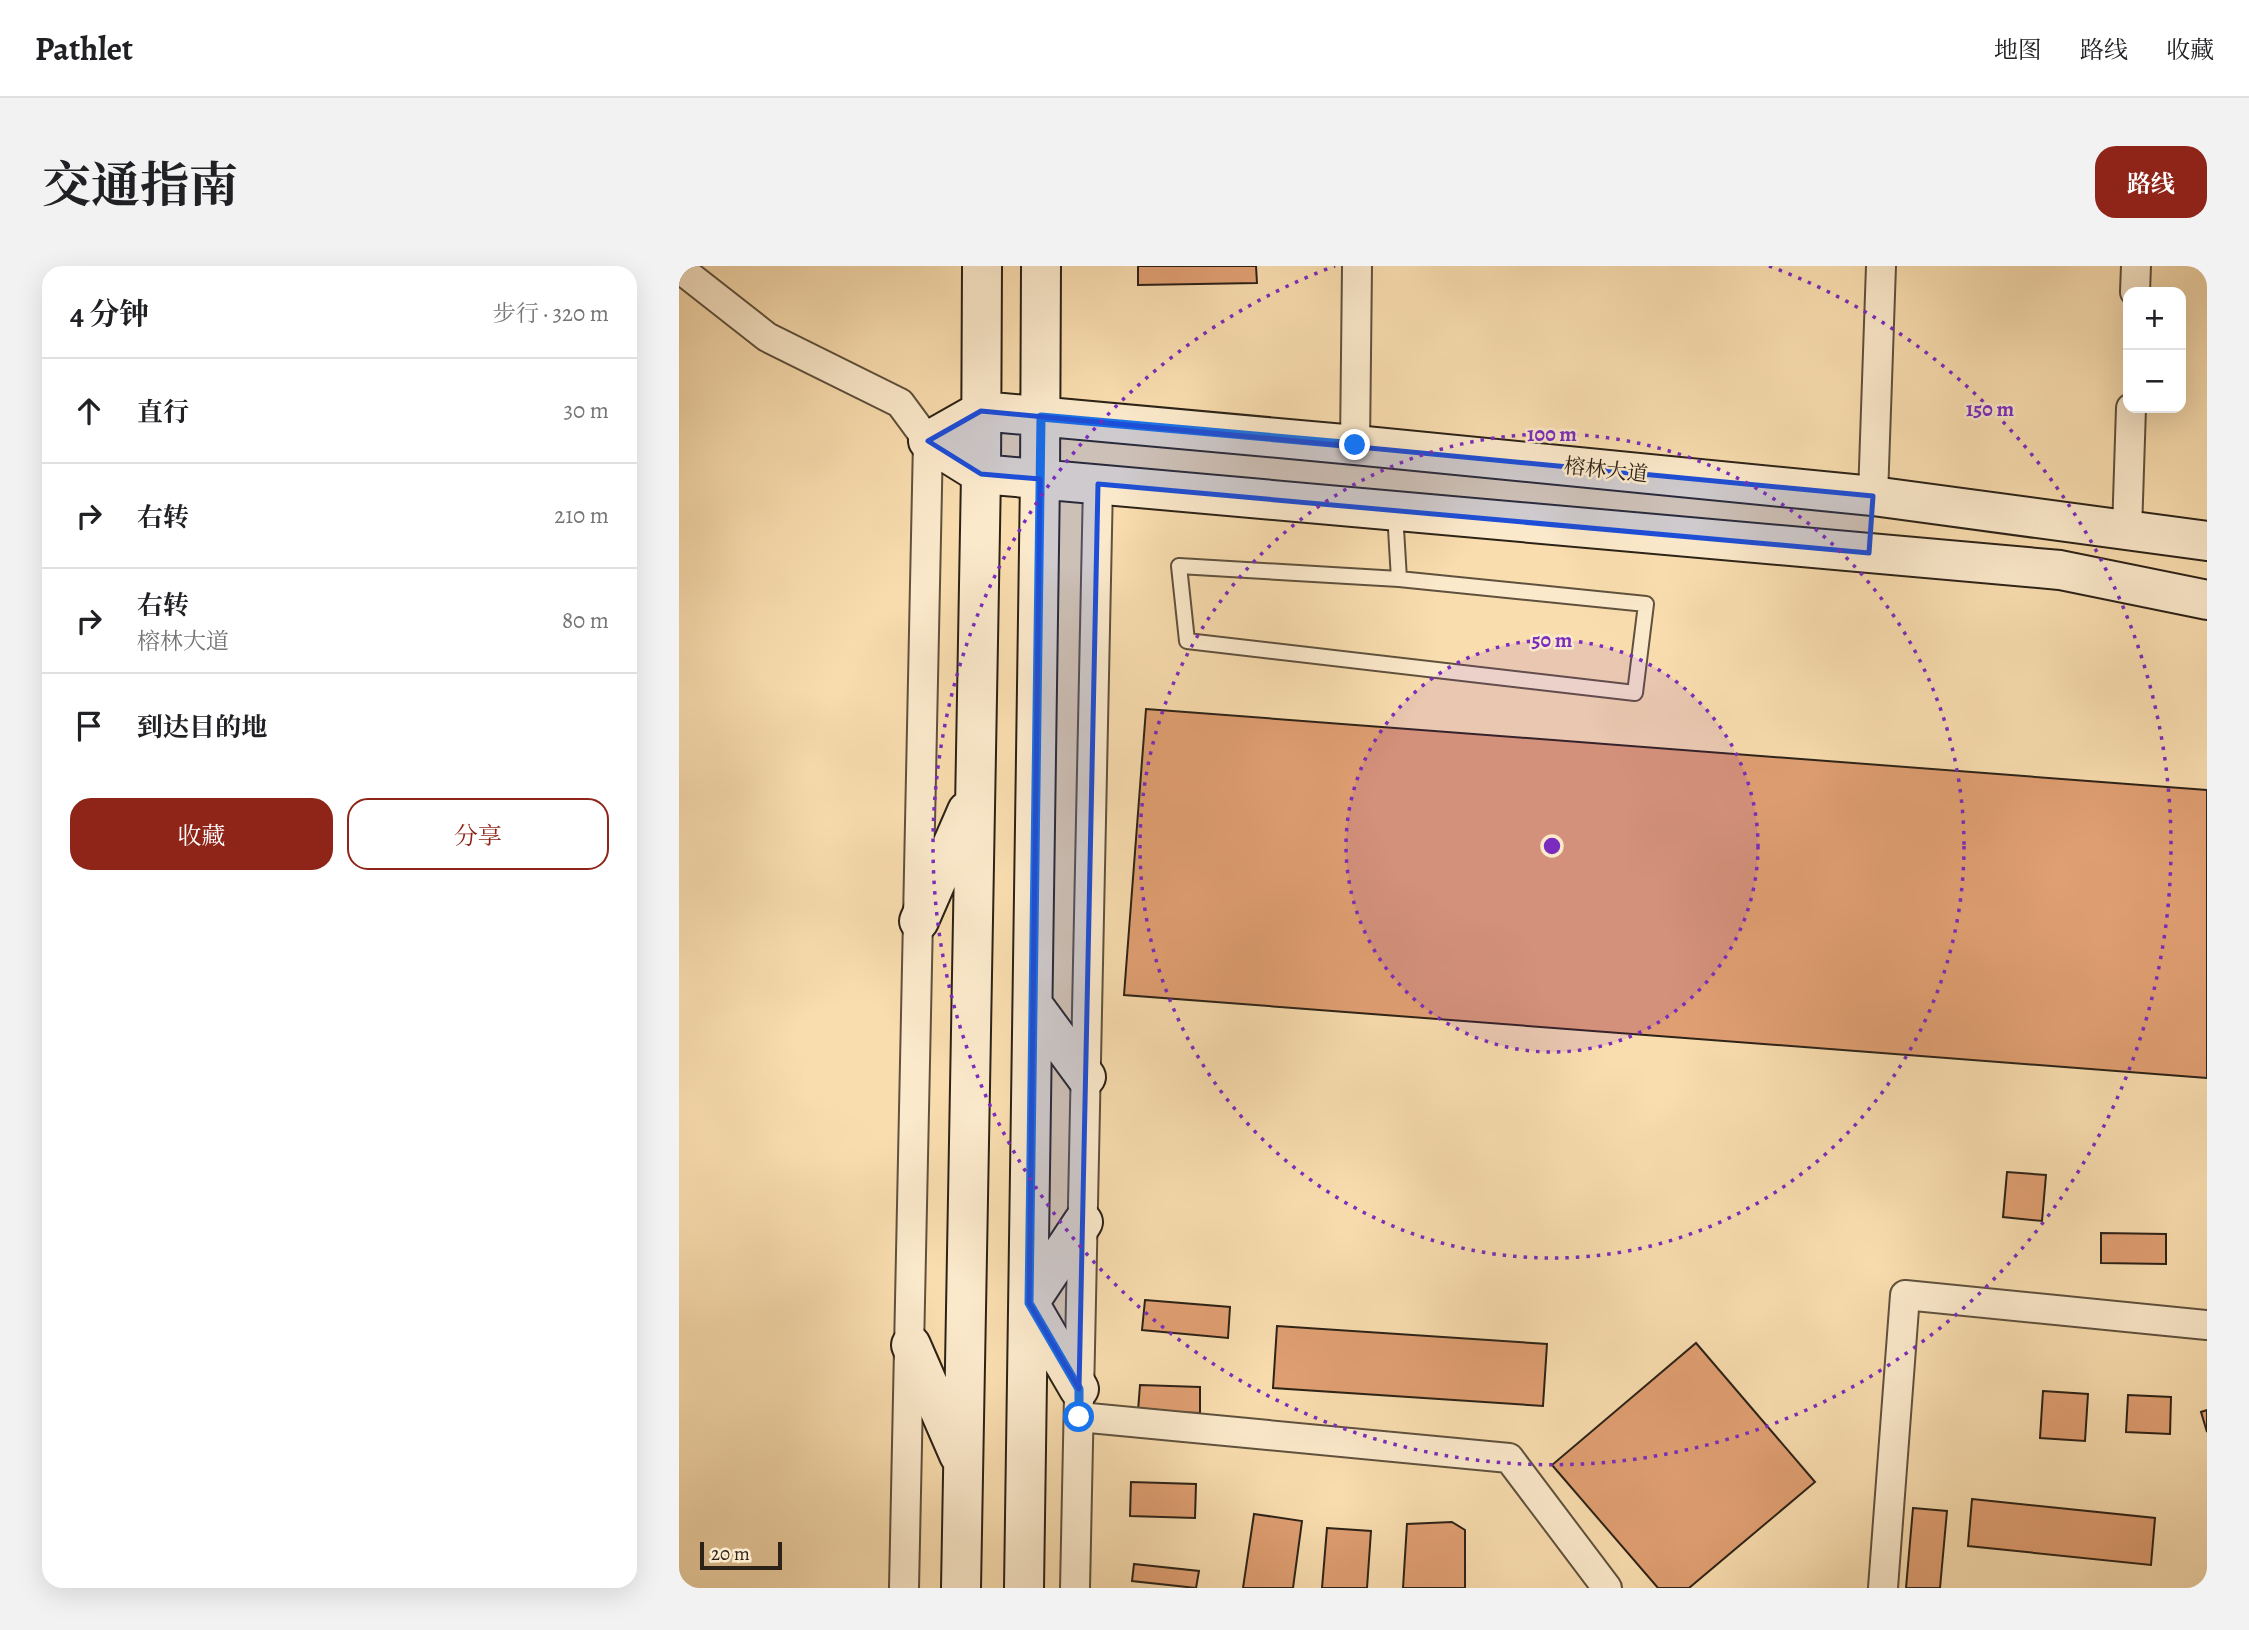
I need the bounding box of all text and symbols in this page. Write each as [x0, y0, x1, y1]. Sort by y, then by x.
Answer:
text: Pathlet [35, 26, 133, 71]
text: 地图 [1994, 34, 2042, 66]
text: 路线 [2080, 34, 2128, 66]
text: 收藏 [2166, 34, 2214, 66]
button: 路线 [2095, 146, 2207, 218]
text: 交通指南 [42, 152, 238, 219]
map controls [2123, 287, 2186, 413]
button: + [2123, 287, 2186, 350]
text: 4 分钟 [70, 294, 149, 334]
text: 步行 · 320 m [493, 298, 609, 329]
button: − [2123, 350, 2186, 413]
icon: ahead [70, 392, 108, 430]
text: 直行 [137, 395, 189, 430]
text: 30 m [563, 395, 609, 426]
text: 150 m [1966, 395, 2015, 423]
text: 100 m [1527, 420, 1577, 448]
route end [1339, 429, 1370, 460]
street label: 榕林大道 [1563, 452, 1649, 488]
icon: right [70, 497, 108, 535]
text: 右转 [137, 500, 189, 535]
text: 210 m [554, 500, 609, 531]
text: 右转 [137, 588, 189, 623]
icon: right [70, 602, 108, 640]
text: 80 m [562, 605, 609, 636]
text: 榕林大道 [137, 626, 229, 657]
text: 50 m [1532, 626, 1573, 654]
icon: arrive [70, 707, 108, 745]
text: 到达目的地 [137, 710, 267, 745]
button: 收藏 [70, 798, 333, 870]
button: 分享 [347, 798, 609, 870]
centre of rings [1540, 834, 1564, 858]
route start [1063, 1401, 1094, 1432]
scale bar [700, 1539, 782, 1571]
text: 20 m [711, 1541, 750, 1567]

